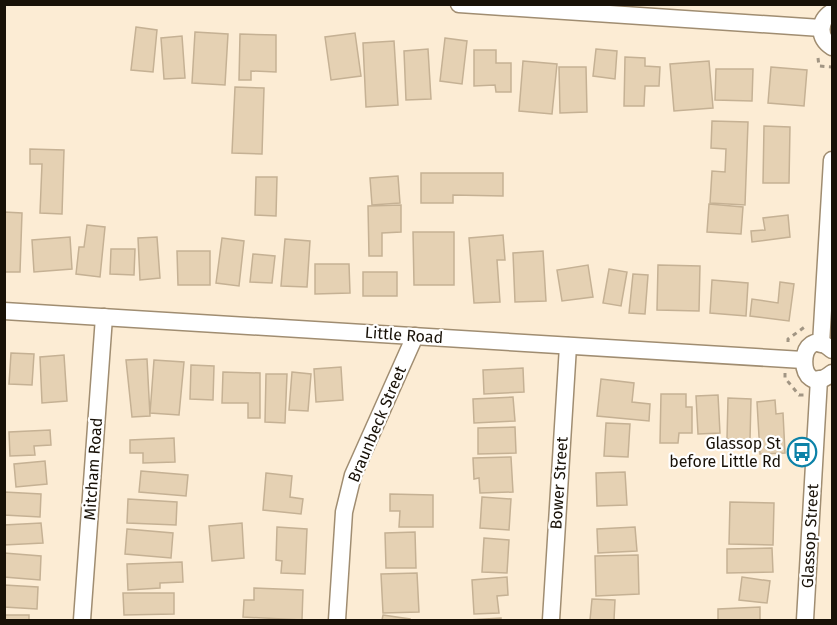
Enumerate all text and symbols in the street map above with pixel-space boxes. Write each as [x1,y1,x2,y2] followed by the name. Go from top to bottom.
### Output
[364,323,444,347] street label: Little Road
[344,363,410,485] street label: Braunbeck Street
[80,417,106,521] street label: Mitcham Road
[669,434,781,471] place label: Glassop St before Little Rd
[546,436,572,530] street label: Bower Street
[786,436,818,468] bus stop icon: Glassop St before Little Rd
[798,483,822,589] street label: Glassop Street

